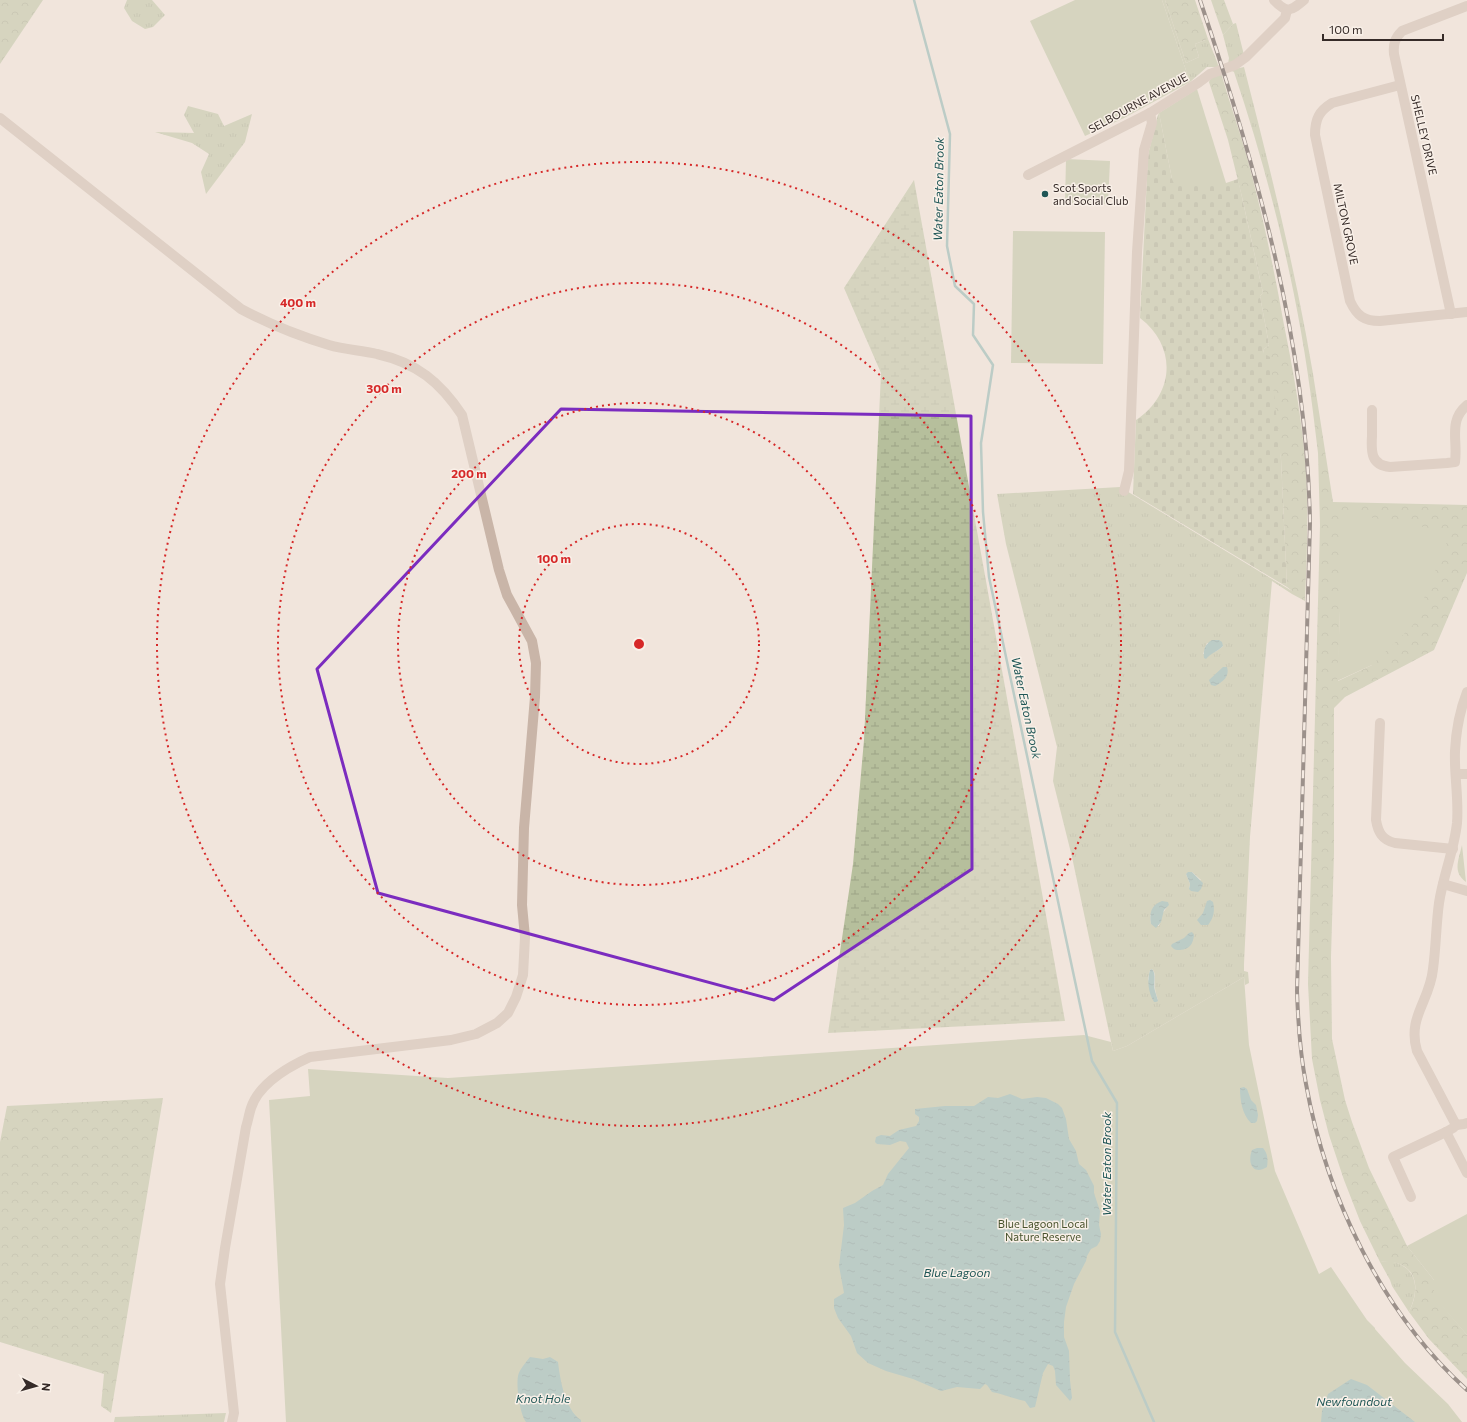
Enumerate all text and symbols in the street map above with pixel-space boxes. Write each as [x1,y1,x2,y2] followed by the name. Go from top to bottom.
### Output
[1323,16,1443,42] scale bar
[1329,22,1363,36] text: 100 m
[1086,70,1190,135] street label: SELBOURNE AVENUE
[1409,93,1440,176] street label: SHELLEY DRIVE
[930,136,946,241] water label: Water Eaton Brook
[1053,181,1128,207] place label: Scot Sports and Social Club
[1331,182,1361,266] street label: MILTON GROVE
[1040,189,1050,199] marker: Scot Sports and Social Club
[280,295,316,309] text: 400 m
[366,381,402,395] text: 300 m
[451,466,487,480] text: 200 m
[537,551,571,565] text: 100 m
[632,637,646,651] centre of rings
[1009,656,1045,761] water label: Water Eaton Brook
[1099,1112,1113,1216] water label: Water Eaton Brook
[998,1217,1088,1243] park label: Blue Lagoon Local Nature Reserve
[924,1265,991,1279] water label: Blue Lagoon
[16,1366,56,1406] north arrow
[40,1382,53,1392] text: N
[516,1391,571,1405] water label: Knot Hole
[1316,1394,1393,1408] water label: Newfoundout

